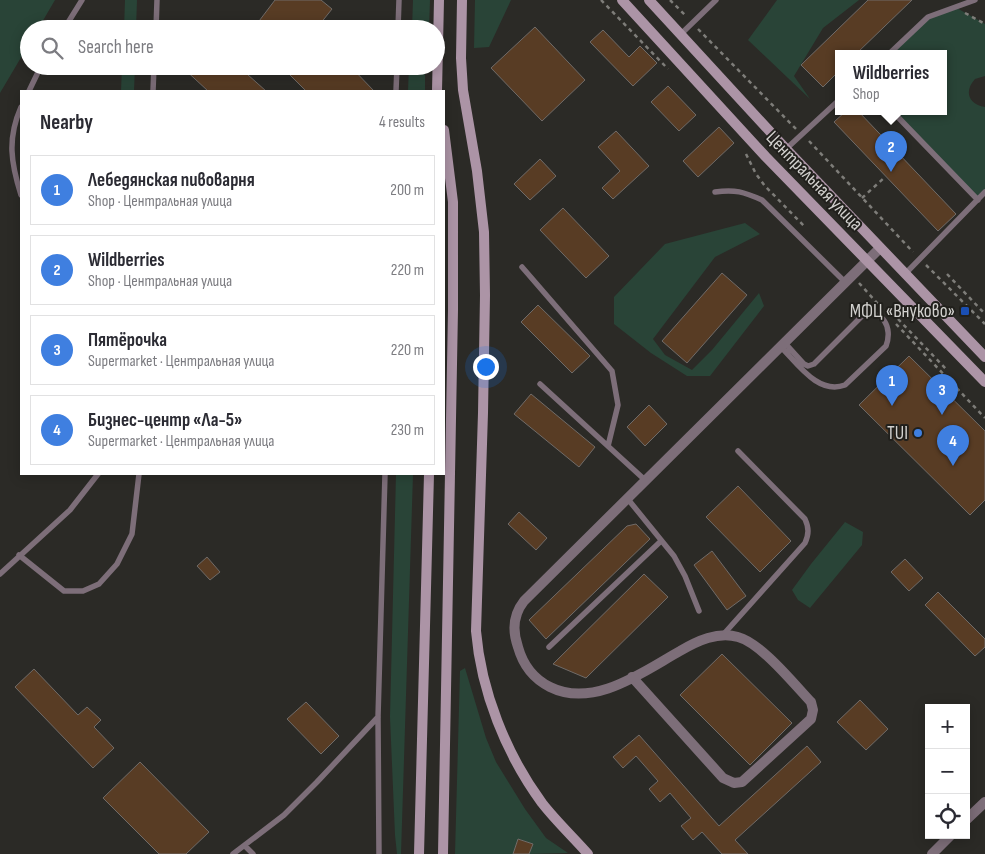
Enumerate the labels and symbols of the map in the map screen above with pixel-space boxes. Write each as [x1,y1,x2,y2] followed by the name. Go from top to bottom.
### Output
[761,126,867,236] street label: Центральная улица
[875,131,907,172] pin: 2
[850,300,955,323] place label: МФЦ «Внуково»
[959,305,971,317] marker: МФЦ «Внуково»
[473,354,499,380] your location
[876,365,908,406] pin: 1
[926,374,958,415] pin: 3
[887,422,908,445] place label: TUI
[937,425,969,466] pin: 4
[912,427,924,439] marker: TUI

